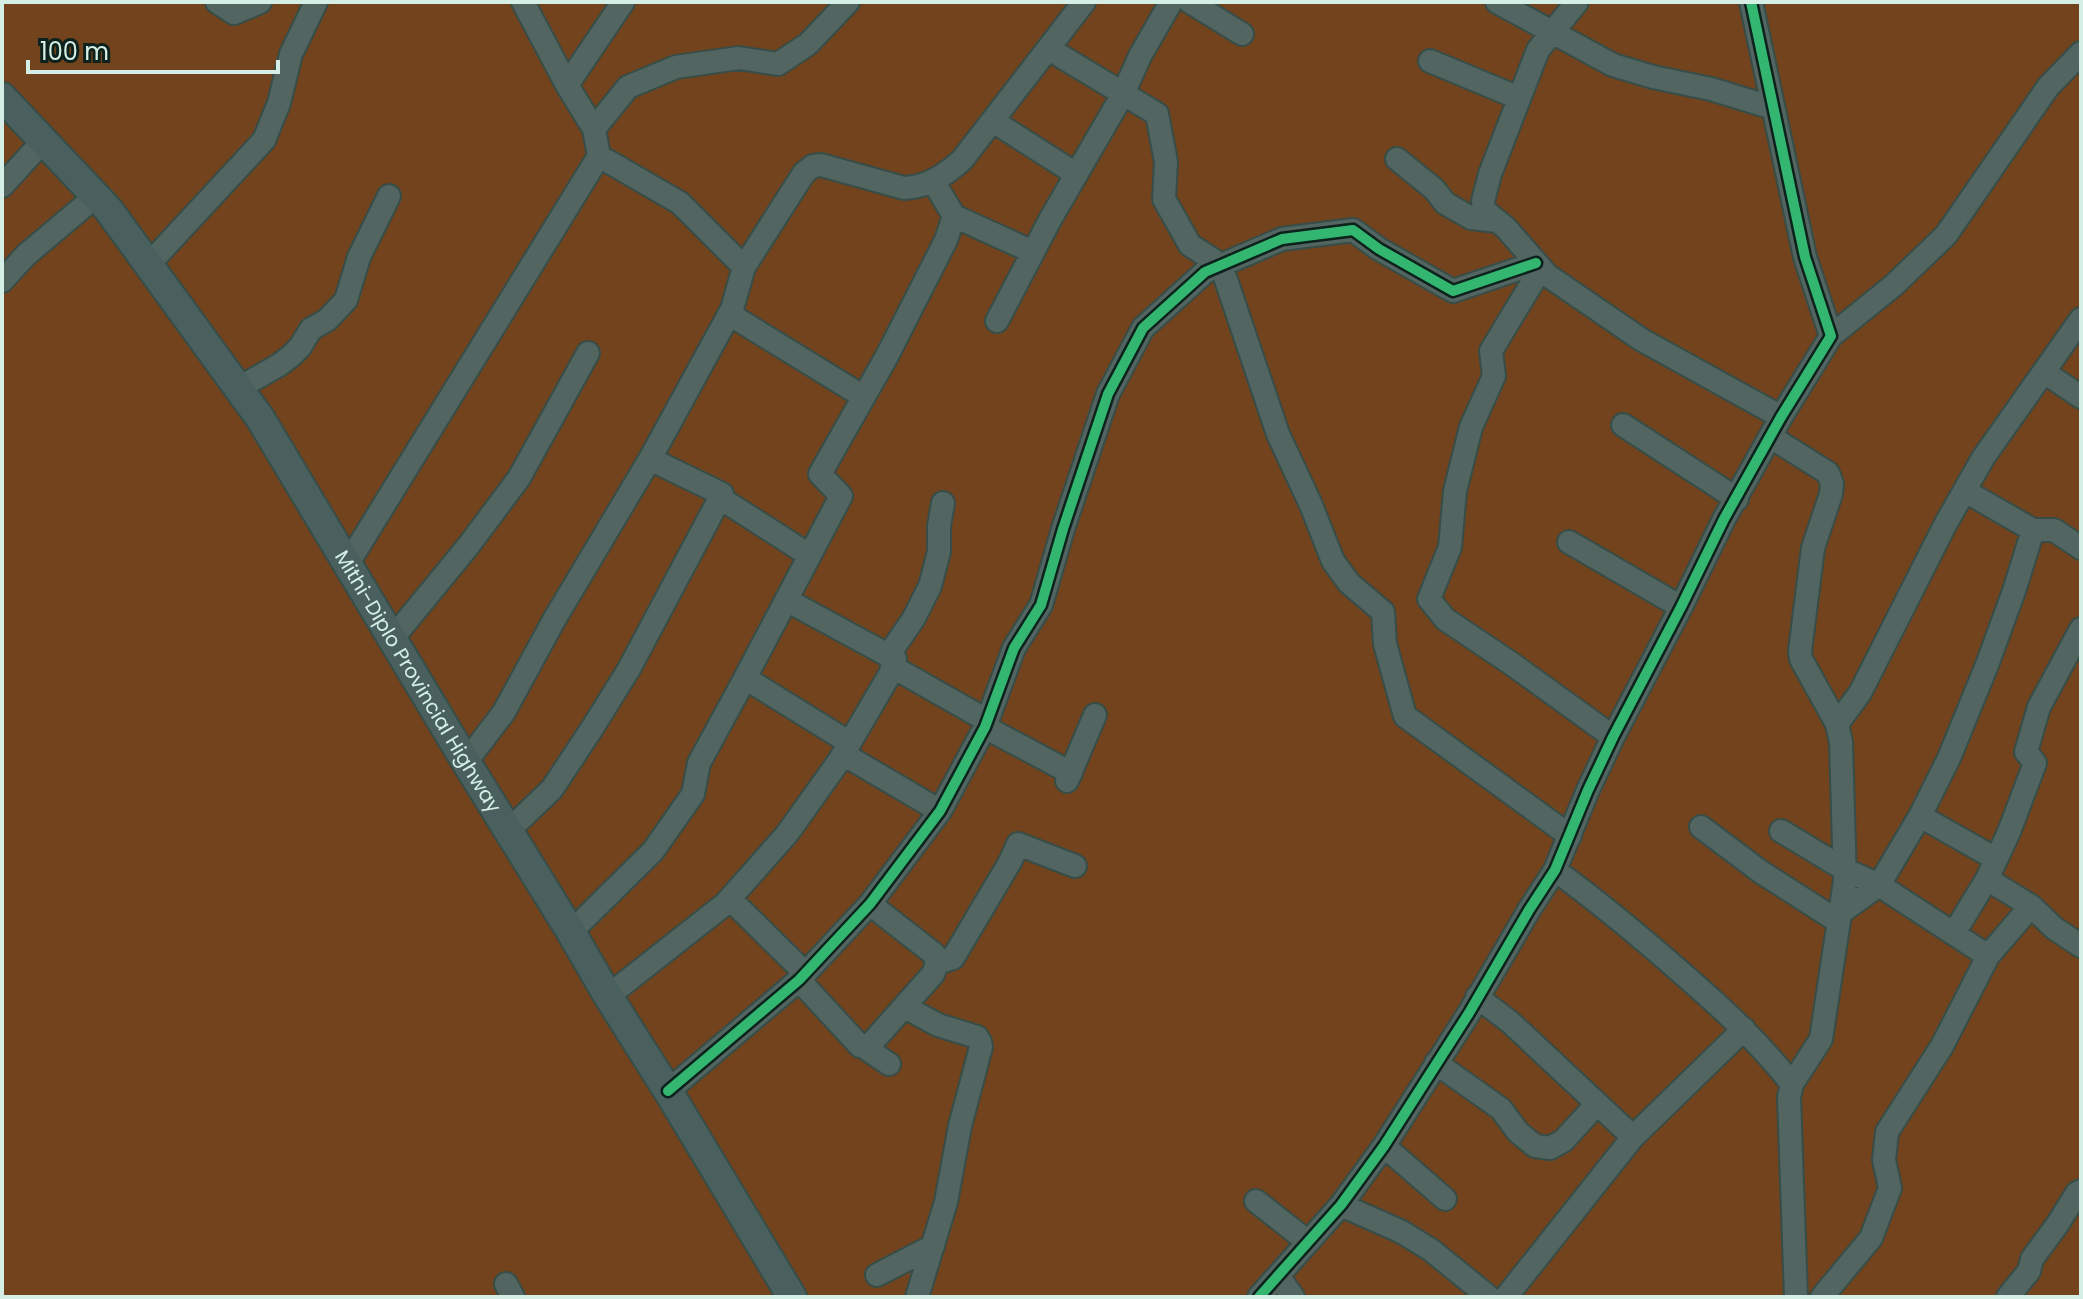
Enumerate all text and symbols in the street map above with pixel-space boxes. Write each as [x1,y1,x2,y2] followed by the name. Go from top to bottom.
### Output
[28,24,278,74] scale bar
[40,35,109,68] text: 100 m
[328,545,508,818] street label: Mithi-Diplo Provincial Highway

